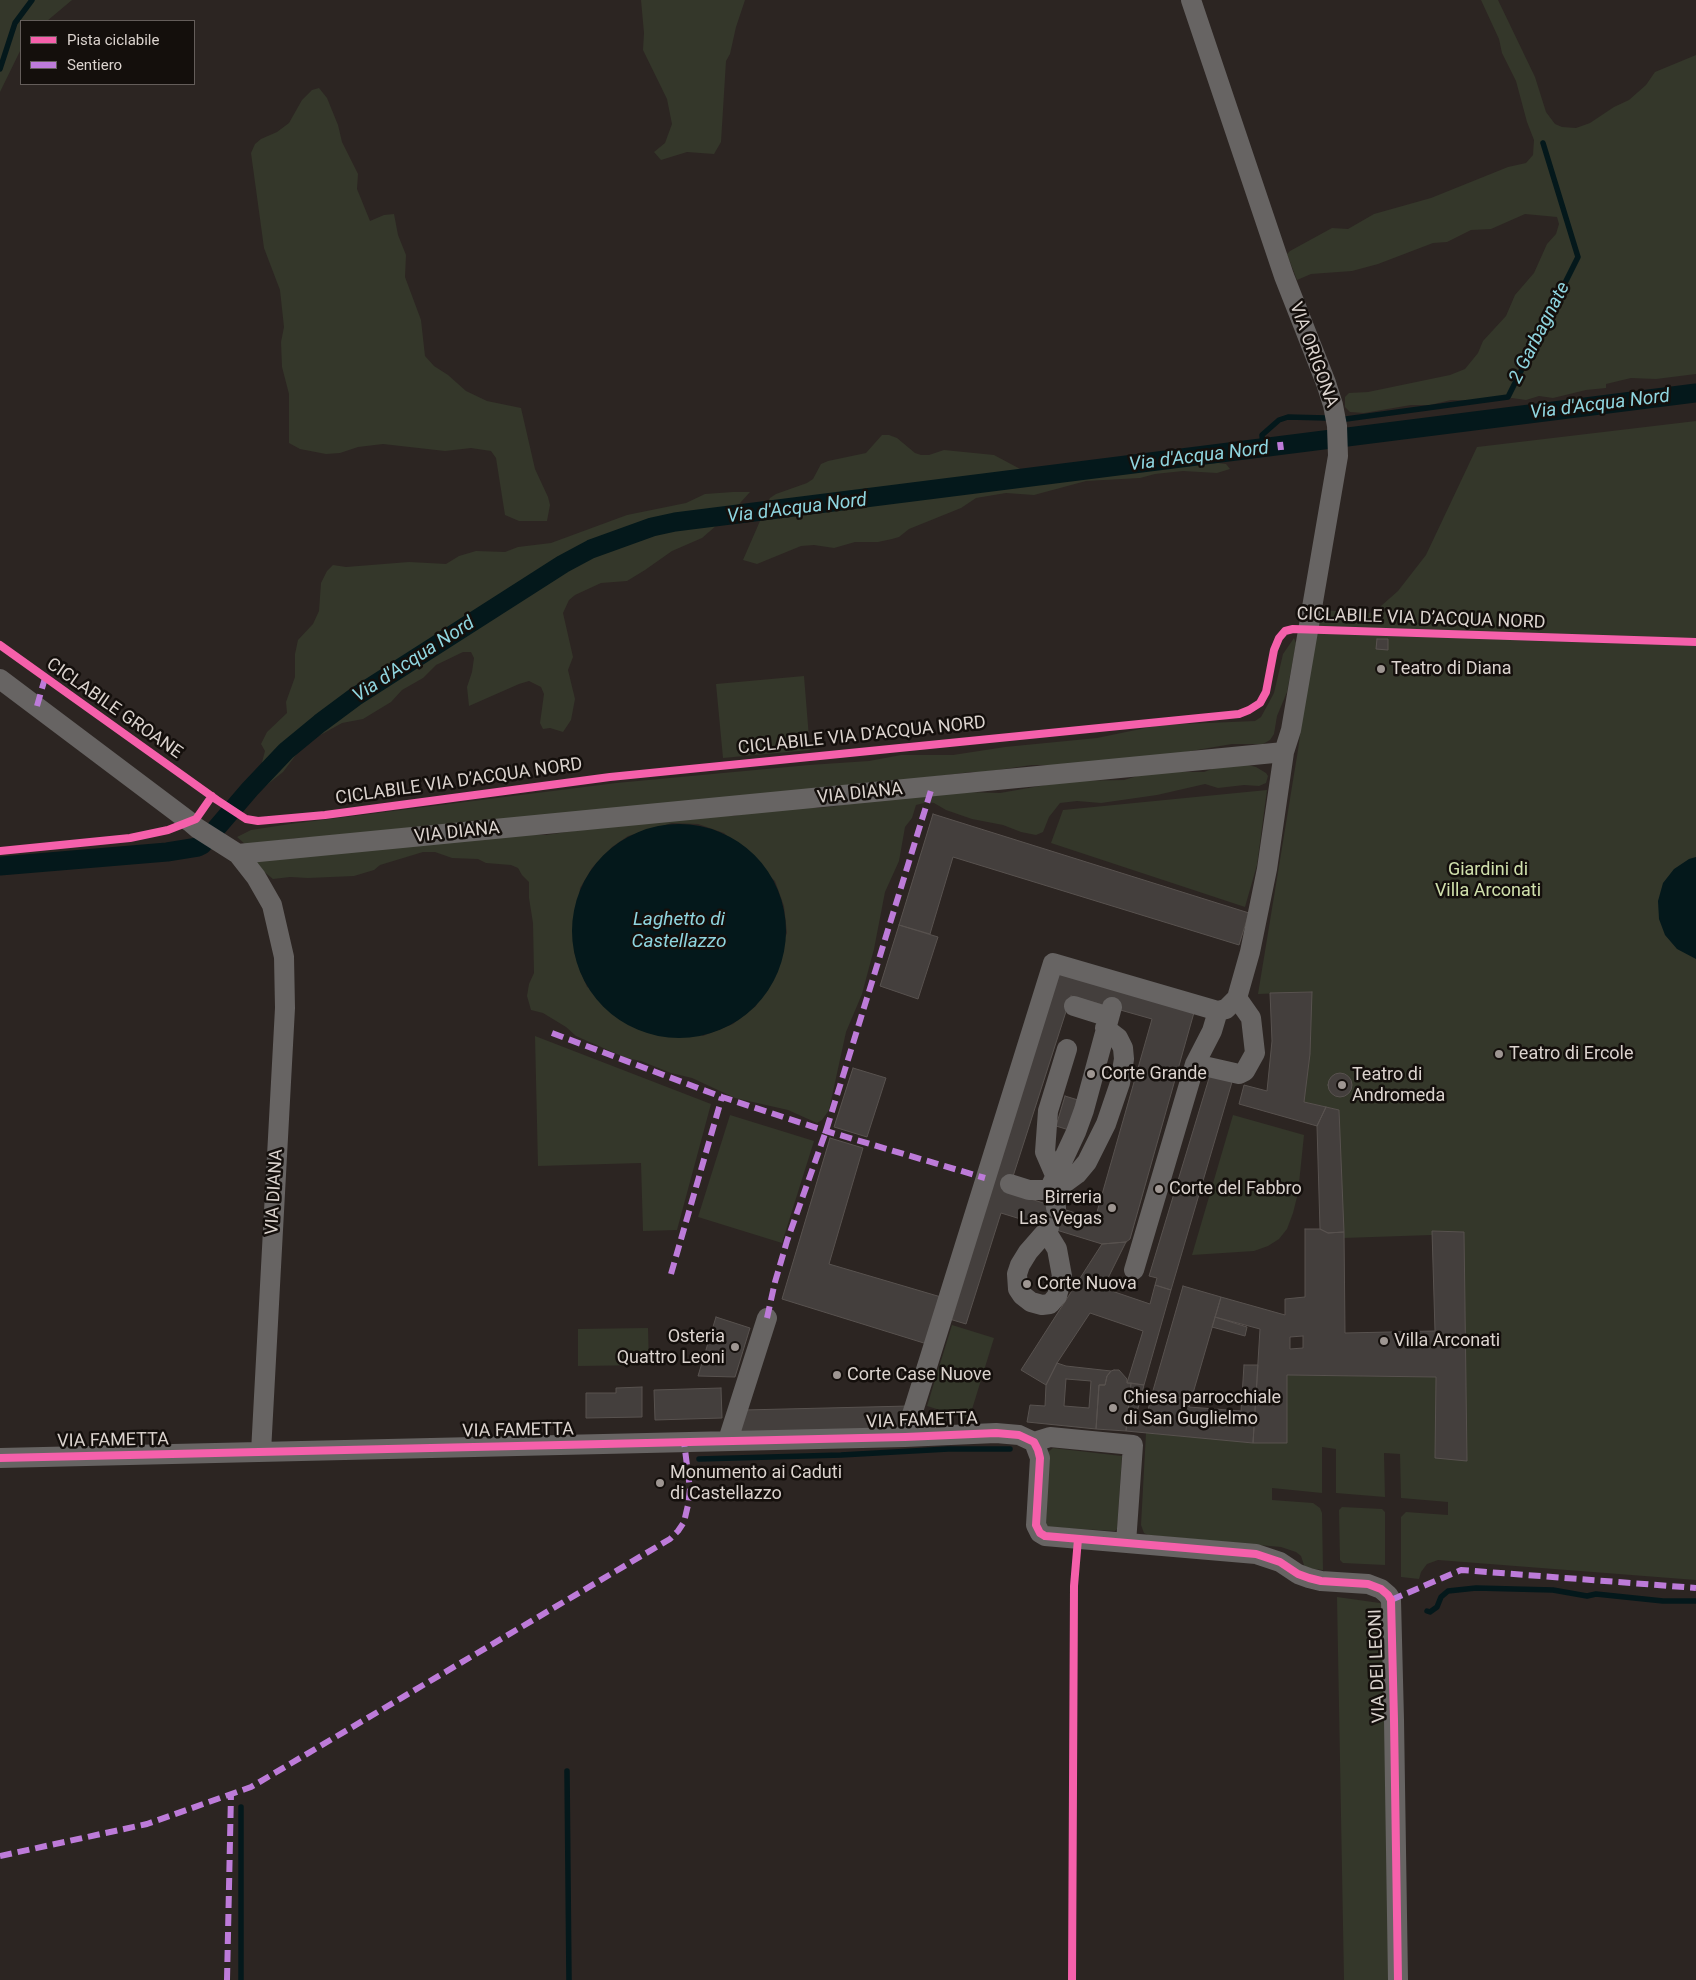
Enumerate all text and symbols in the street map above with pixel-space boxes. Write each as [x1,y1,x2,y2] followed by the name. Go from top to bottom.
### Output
[20,20,195,85] legend
[67,31,159,49] text: Pista ciclabile
[67,56,122,74] text: Sentiero
[1505,279,1575,387] water label: 2 Garbagnate
[1284,299,1342,411] street label: VIA ORIGONA
[1529,385,1671,425] water label: Via d'Acqua Nord
[1128,437,1270,477] water label: Via d'Acqua Nord
[726,489,868,529] water label: Via d'Acqua Nord
[1296,604,1546,634] street label: CICLABILE VIA D’ACQUA NORD
[349,612,479,708] water label: Via d'Acqua Nord
[42,654,186,764] street label: CICLABILE GROANE
[1391,658,1511,680] place label: Teatro di Diana
[1375,663,1387,675] marker: Teatro di Diana
[737,712,987,760] street label: CICLABILE VIA D’ACQUA NORD
[334,754,584,810] street label: CICLABILE VIA D’ACQUA NORD
[816,779,904,809] street label: VIA DIANA
[413,818,501,848] street label: VIA DIANA
[1435,859,1541,902] park label: Giardini di Villa Arconati
[632,909,726,953] water label: Laghetto di Castellazzo
[1509,1043,1634,1065] place label: Teatro di Ercole
[1493,1048,1505,1060] marker: Teatro di Ercole
[1101,1063,1207,1085] place label: Corte Grande
[1352,1064,1445,1106] place label: Teatro di Andromeda
[1085,1068,1097,1080] marker: Corte Grande
[1336,1079,1348,1091] marker: Teatro di Andromeda
[262,1148,288,1236] street label: VIA DIANA
[1169,1178,1302,1200] place label: Corte del Fabbro
[1153,1183,1165,1195] marker: Corte del Fabbro
[1019,1187,1102,1230] place label: Birreria Las Vegas
[1106,1202,1118,1214] marker: Birreria Las Vegas
[1037,1273,1137,1295] place label: Corte Nuova
[1021,1278,1033,1290] marker: Corte Nuova
[617,1326,725,1368] place label: Osteria Quattro Leoni
[1394,1330,1500,1352] place label: Villa Arconati
[1378,1335,1390,1347] marker: Villa Arconati
[729,1341,741,1353] marker: Osteria Quattro Leoni
[847,1364,991,1386] place label: Corte Case Nuove
[831,1369,843,1381] marker: Corte Case Nuove
[1123,1387,1281,1430] place label: Chiesa parrocchiale di San Guglielmo
[1107,1402,1119,1414] marker: Chiesa parrocchiale di San Guglielmo
[866,1408,978,1434] street label: VIA FAMETTA
[462,1419,574,1443] street label: VIA FAMETTA
[57,1429,169,1453] street label: VIA FAMETTA
[670,1462,842,1505] place label: Monumento ai Caduti di Castellazzo
[654,1477,666,1489] marker: Monumento ai Caduti di Castellazzo
[1365,1609,1391,1723] street label: VIA DEI LEONI

